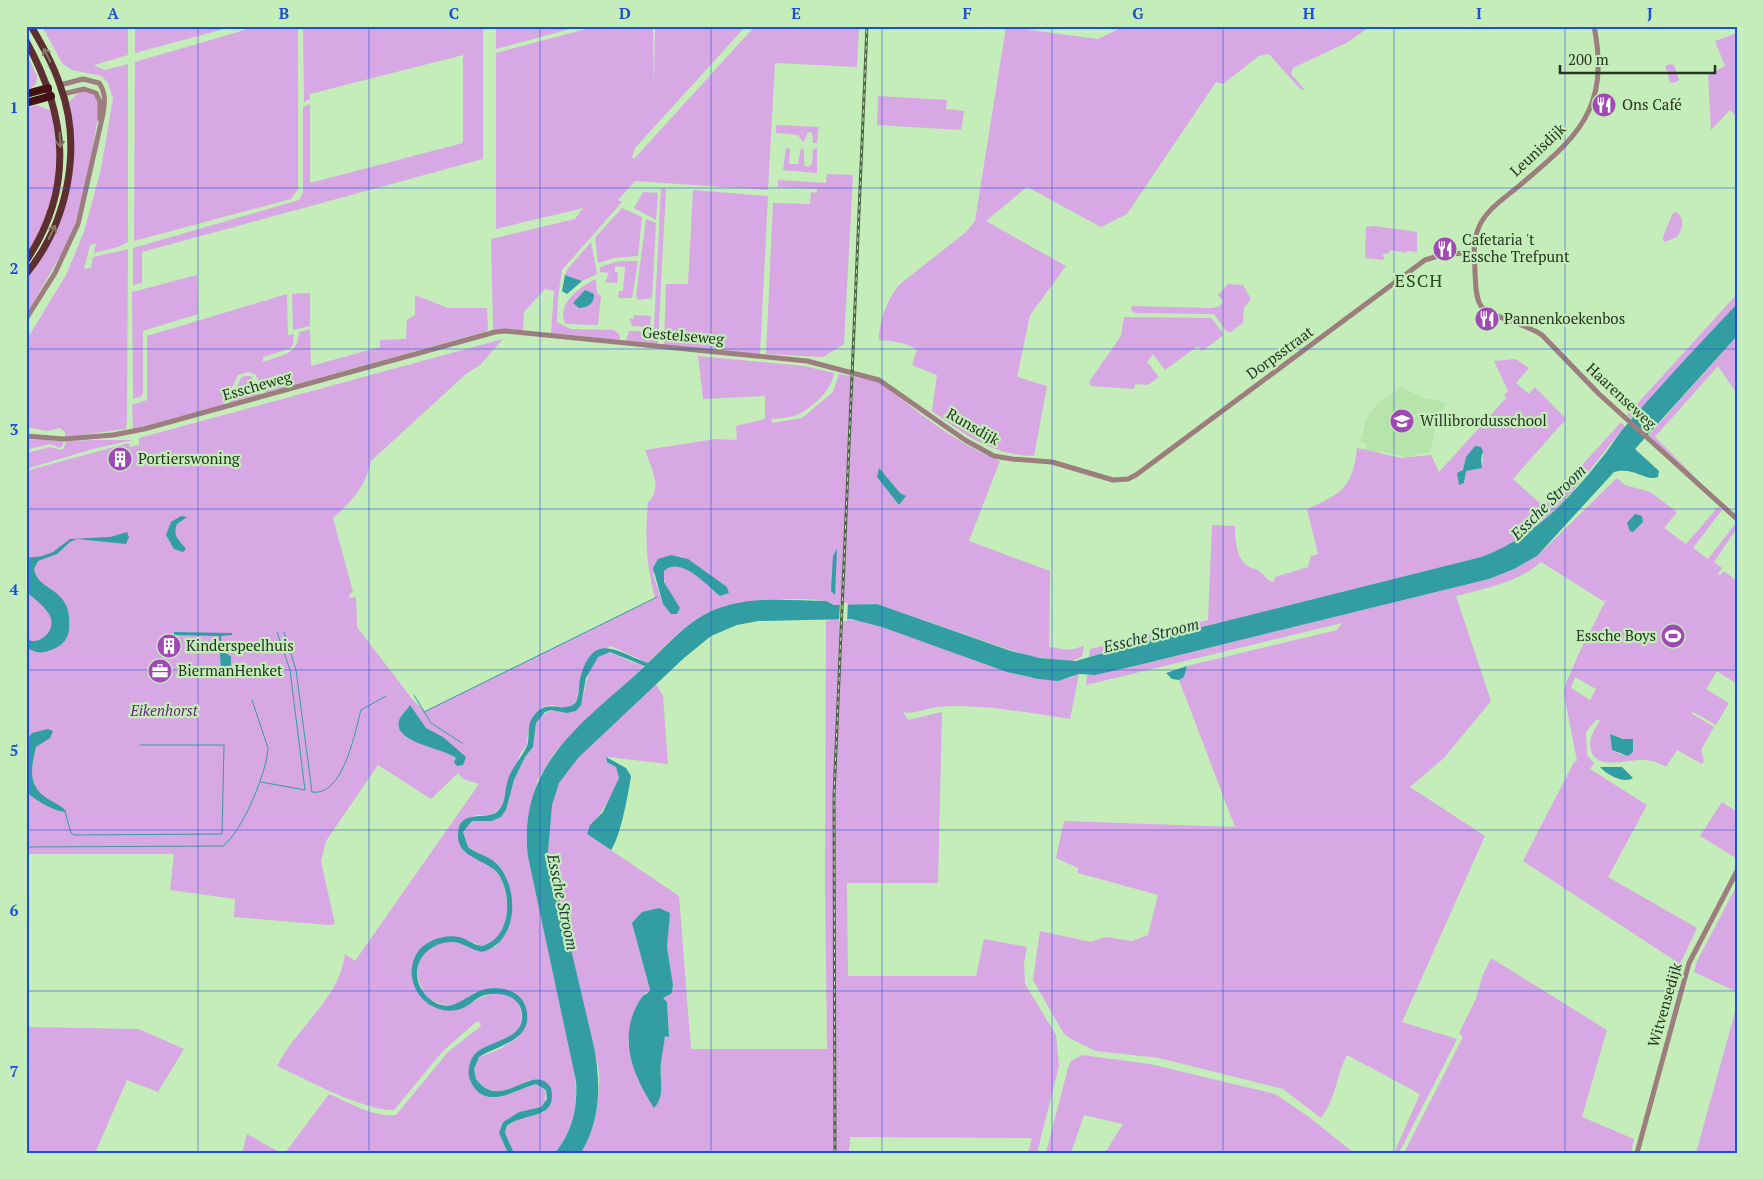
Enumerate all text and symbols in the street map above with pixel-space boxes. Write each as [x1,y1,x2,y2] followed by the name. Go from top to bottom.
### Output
[107,2,119,24] text: A
[279,2,289,24] text: B
[449,2,459,24] text: C
[619,2,631,24] text: D
[791,2,801,24] text: E
[962,2,972,24] text: F
[1132,2,1144,24] text: G
[1303,2,1315,24] text: H
[1476,2,1482,24] text: I
[1647,2,1653,24] text: J
[1560,42,1716,74] scale bar
[42,48,51,63] one-way arrow
[1568,49,1609,69] text: 200 m
[1591,92,1617,118] restaurant icon: Ons Café
[1622,94,1682,114] place label: Ons Café
[9,96,19,118] text: 1
[1505,118,1570,180] street label: Leunisdijk
[55,132,64,148] one-way arrow
[47,225,57,240] one-way arrow
[1462,229,1570,266] place label: Cafetaria 't Essche Trefpunt
[1432,236,1458,262] restaurant icon: Cafetaria 't Essche Trefpunt
[9,257,19,279] text: 2
[1395,268,1443,292] district label: ESCH
[1474,306,1500,332] restaurant icon: Pannenkoekenbos
[1504,308,1625,328] place label: Pannenkoekenbos
[641,321,726,349] street label: Gestelseweg
[1242,321,1317,383] street label: Dorpsstraat
[1582,358,1662,434] street label: Haarenseweg
[220,365,295,404] street label: Esscheweg
[943,403,1004,450] street label: Runsdijk
[1389,408,1415,434] school or university icon: Willibrordusschool
[1420,410,1547,430] place label: Willibrordusschool
[9,418,19,440] text: 3
[107,446,133,472] building icon: Portierswoning
[138,448,241,468] place label: Portierswoning
[1505,459,1591,545] water label: Essche Stroom
[9,578,19,600] text: 4
[1100,612,1201,658] water label: Essche Stroom
[1660,623,1686,649] sports icon: Essche Boys
[1576,625,1656,645] place label: Essche Boys
[156,633,182,659] building icon: Kinderspeelhuis
[186,635,294,655] place label: Kinderspeelhuis
[147,658,173,684] office icon: BiermanHenket
[178,660,283,680] place label: BiermanHenket
[129,700,199,720] park label: Eikenhorst
[9,739,19,761] text: 5
[542,851,584,952] water label: Essche Stroom
[9,899,19,921] text: 6
[1642,960,1686,1049] street label: Witvensedijk
[9,1060,19,1082] text: 7

